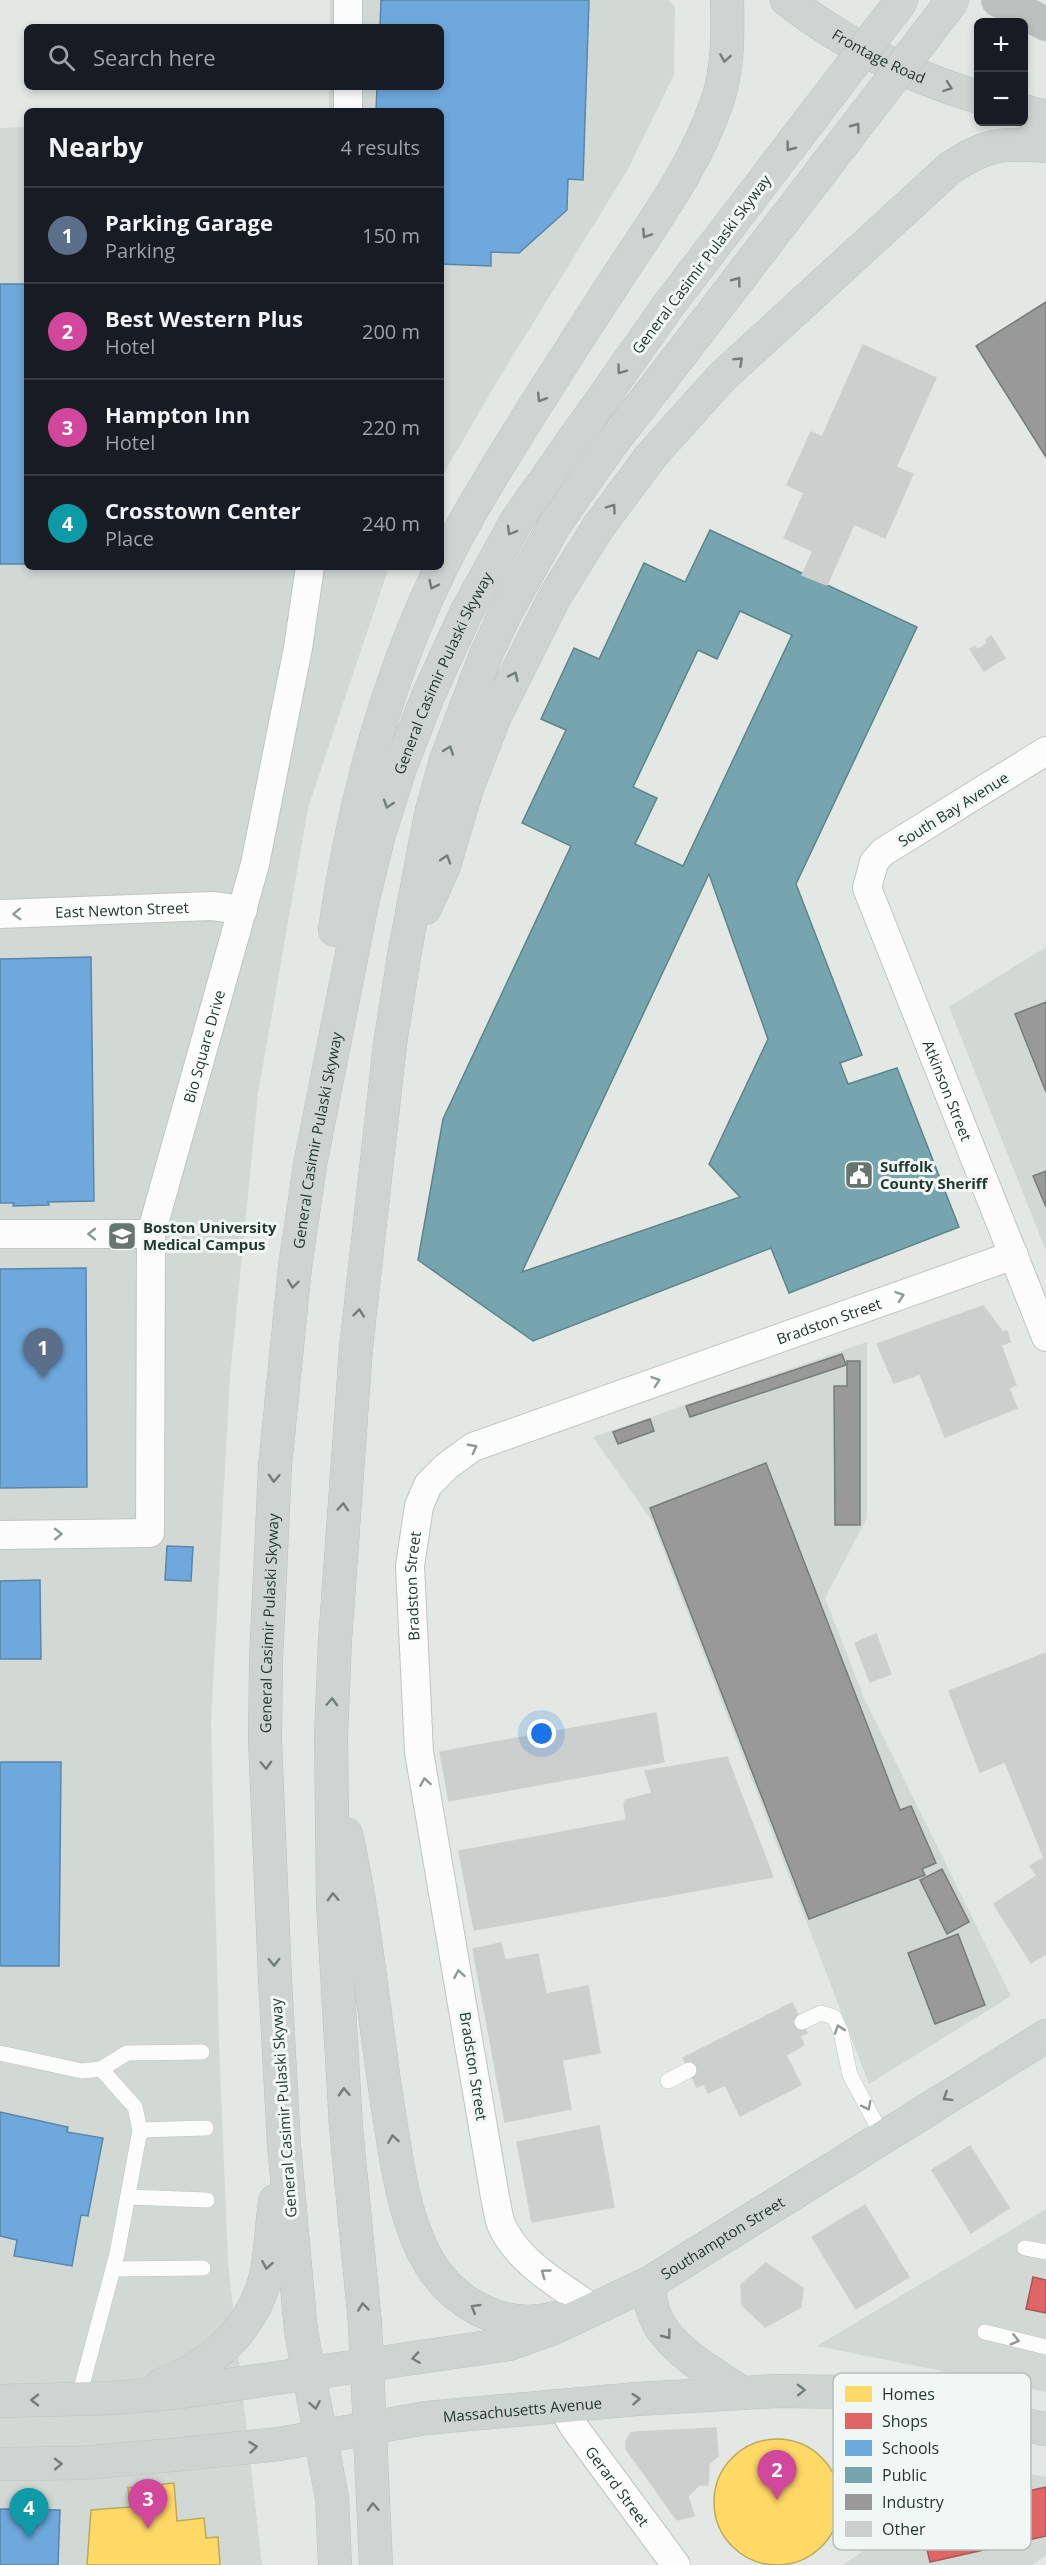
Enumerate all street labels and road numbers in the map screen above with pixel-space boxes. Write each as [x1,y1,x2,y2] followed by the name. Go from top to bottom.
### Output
[829,24,929,88] street label: Frontage Road
[627,170,775,358] street label: General Casimir Pulaski Skyway
[389,568,497,777] street label: General Casimir Pulaski Skyway
[894,767,1012,851] street label: South Bay Avenue
[55,897,189,922] street label: East Newton Street
[178,987,229,1105] street label: Bio Square Drive
[288,1030,346,1250] street label: General Casimir Pulaski Skyway
[919,1037,977,1144] street label: Atkinson Street
[774,1293,884,1349] street label: Bradston Street
[255,1512,283,1733] street label: General Casimir Pulaski Skyway
[400,1530,425,1641] street label: Bradston Street
[265,1997,301,2218] street label: General Casimir Pulaski Skyway
[456,2010,492,2122] street label: Bradston Street
[657,2192,788,2284] street label: Southampton Street
[442,2392,603,2426] street label: Massachusetts Avenue
[581,2442,654,2530] street label: Gerard Street

